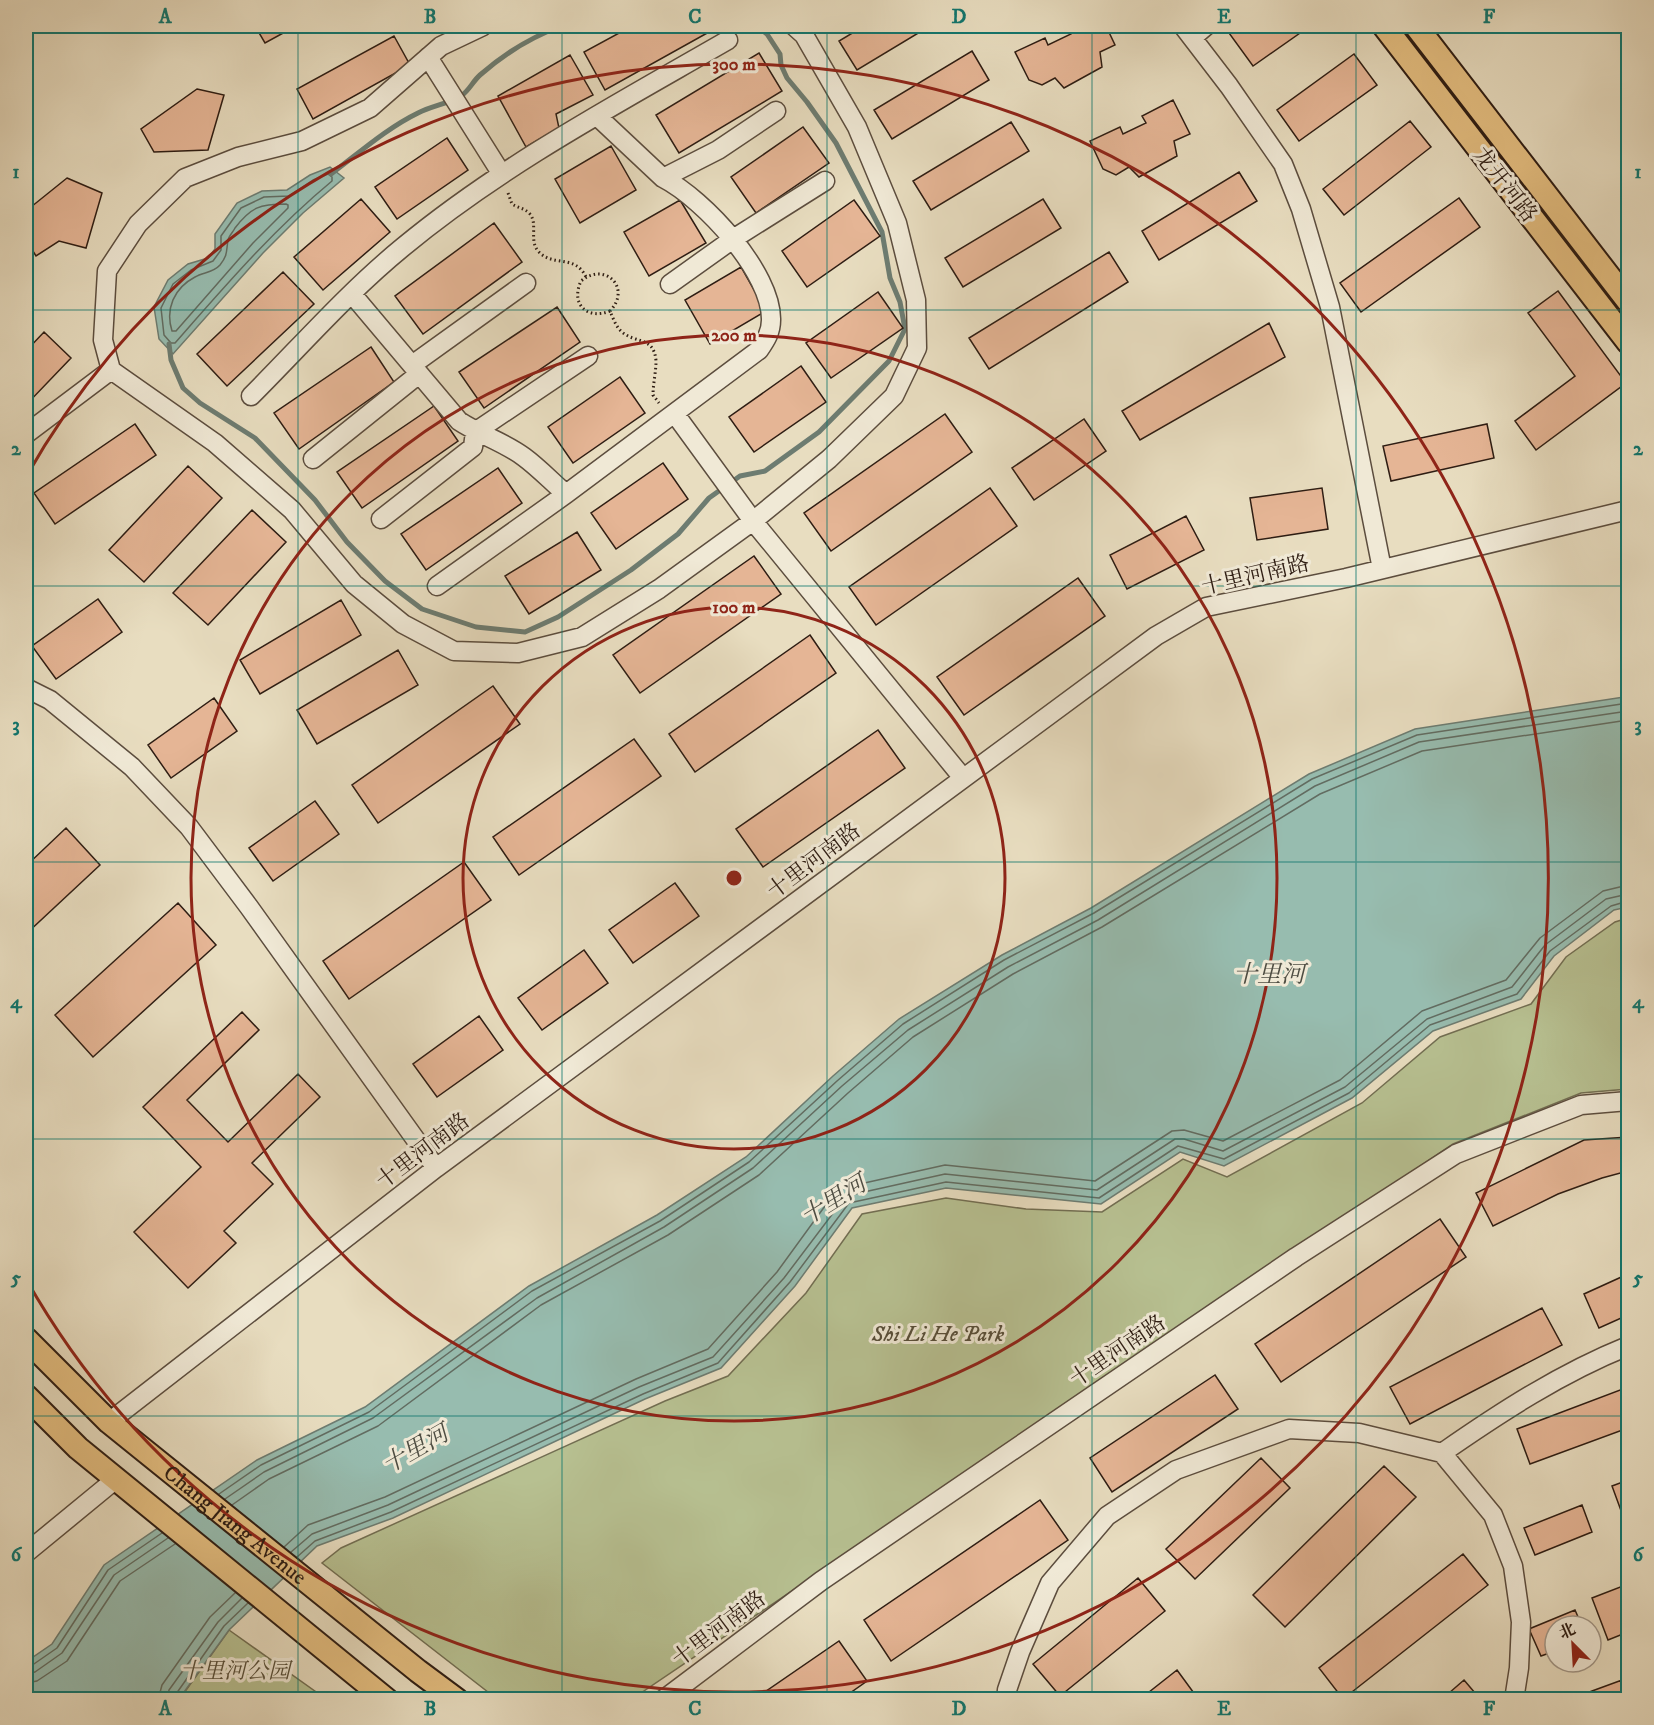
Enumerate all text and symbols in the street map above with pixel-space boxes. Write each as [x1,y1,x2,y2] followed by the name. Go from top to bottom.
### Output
[158,5,173,30] text: A
[424,5,436,30] text: B
[688,5,702,30] text: C
[952,5,967,30] text: D
[1217,5,1231,30] text: E
[1483,5,1496,30] text: F
[712,54,756,76] text: 300 m
[1467,142,1543,228] street label: 龙开河路
[12,160,20,185] text: 1
[1634,160,1642,185] text: 1
[711,325,757,347] text: 200 m
[11,437,22,462] text: 2
[1633,437,1644,462] text: 2
[1199,550,1312,601] street label: 十里河南路
[712,597,756,619] text: 100 m
[12,713,20,738] text: 3
[1634,713,1642,738] text: 3
[762,817,866,905] street label: 十里河南路
[724,868,744,888] centre of rings
[1233,960,1309,990] water label: 十里河
[10,990,23,1015] text: 4
[1632,990,1645,1015] text: 4
[371,1107,475,1195] street label: 十里河南路
[795,1167,875,1233] water label: 十里河
[10,1266,21,1291] text: 5
[1632,1266,1643,1291] text: 5
[1065,1309,1171,1393] street label: 十里河南路
[871,1321,1005,1348] park label: Shi Li He Park
[377,1417,458,1481] water label: 十里河
[158,1459,312,1591] street label: Chang Jiang Avenue
[11,1543,23,1568] text: 6
[1633,1543,1645,1568] text: 6
[667,1585,771,1673] street label: 十里河南路
[1543,1614,1603,1674] north arrow
[1556,1619,1579,1644] text: 北
[180,1658,293,1685] park label: 十里河公园
[158,1697,173,1722] text: A
[424,1697,436,1722] text: B
[688,1697,702,1722] text: C
[952,1697,967,1722] text: D
[1217,1697,1231,1722] text: E
[1483,1697,1496,1722] text: F

